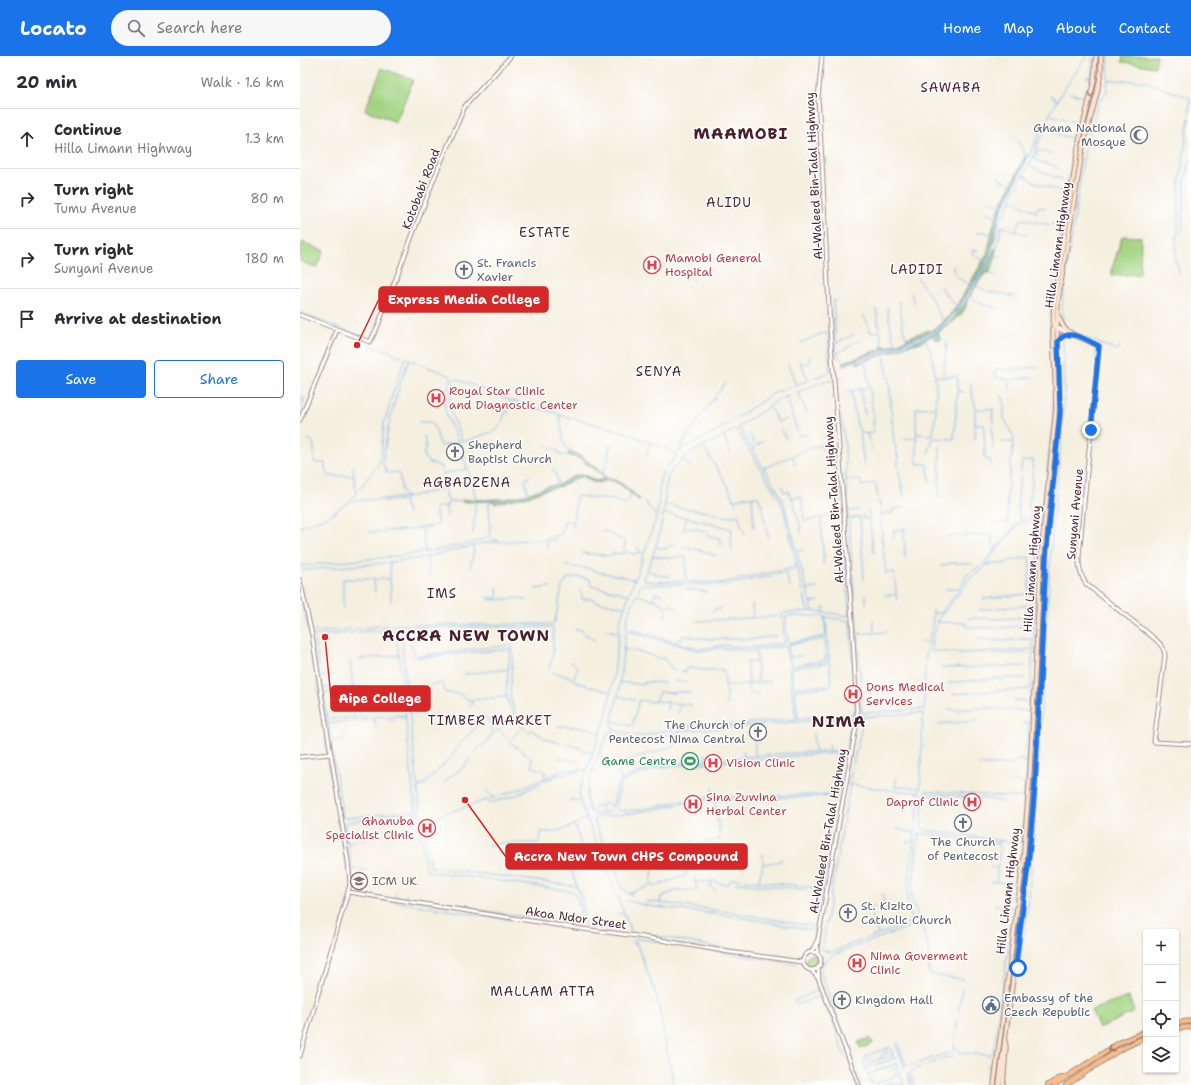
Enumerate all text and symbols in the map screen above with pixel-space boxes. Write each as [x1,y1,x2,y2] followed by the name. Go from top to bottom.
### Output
[111,10,391,46] search box
[20,16,87,41] text: Locato
[125,17,147,39] icon: search
[157,18,242,38] text: Search here
[943,19,982,37] text: Home
[1004,19,1034,37] text: Map
[1056,19,1097,37] text: About
[1119,19,1171,37] text: Contact
[16,71,77,93] text: 20 min
[201,74,284,91] text: Walk · 1.6 km
[921,79,981,96] district label: SAWABA
[1087,91,1095,98] one-way arrow
[802,92,826,260] street label: Al-Waleed Bin-Talal Highway
[54,120,122,140] text: Continue
[1033,120,1126,150] place label: Ghana National Mosque
[693,123,789,144] district label: MAAMOBI
[1129,125,1149,145] mosque icon: Ghana National Mosque
[16,128,38,150] icon: ahead
[245,130,284,147] text: 1.3 km
[54,140,192,157] text: Hilla Limann Highway
[398,146,444,232] street label: Kotobabi Road
[54,180,134,200] text: Turn right
[1041,181,1075,309] street label: Hilla Limann Highway
[16,188,38,210] icon: right
[250,190,284,207] text: 80 m
[706,194,752,211] district label: ALIDU
[54,200,137,217] text: Tumu Avenue
[519,224,571,241] district label: ESTATE
[54,240,134,260] text: Turn right
[16,248,38,270] icon: right
[245,250,284,267] text: 180 m
[665,250,762,280] place label: Mamobi General Hospital
[477,255,536,285] place label: St. Francis Xavier
[642,255,662,275] hospital icon: Mamobi General Hospital
[54,260,153,277] text: Sunyani Avenue
[454,260,474,280] church icon: St. Francis Xavier
[890,261,944,278] district label: LADIDI
[379,287,548,312] callout: Express Media College
[388,291,540,308] text: Express Media College
[16,308,38,330] icon: arrive
[54,309,222,329] text: Arrive at destination
[16,360,146,398] button: Save
[154,360,284,398] button: Share
[636,363,682,380] district label: SENYA
[449,383,578,413] place label: Royal Star Clinic and Diagnostic Center
[426,388,446,408] hospital icon: Royal Star Clinic and Diagnostic Center
[820,416,848,584] street label: Al-Waleed Bin-Talal Highway
[1082,421,1100,439] route end
[468,437,552,467] place label: Shepherd Baptist Church
[445,442,465,462] church icon: Shepherd Baptist Church
[1063,467,1087,560] street label: Sunyani Avenue
[423,474,511,491] district label: AGBADZENA
[1020,505,1044,633] street label: Hilla Limann Highway
[427,585,457,602] district label: IMS
[382,625,550,646] district label: ACCRA NEW TOWN
[866,679,945,709] place label: Dons Medical Services
[843,684,863,704] hospital icon: Dons Medical Services
[331,686,430,711] callout: Aipe College
[338,690,422,707] text: Aipe College
[812,711,866,732] district label: NIMA
[428,712,552,729] district label: TIMBER MARKET
[609,717,746,747] place label: The Church of Pentecost Nima Central
[748,722,768,742] church icon: The Church of Pentecost Nima Central
[806,747,850,915] street label: Al-Waleed Bin-Talal Highway
[680,751,700,771] sports icon: Game Centre
[601,753,677,769] place label: Game Centre
[703,753,723,773] hospital icon: Vision Clinic
[726,755,795,771] place label: Vision Clinic
[706,789,787,819] place label: Sina Zuwina Herbal Center
[962,792,982,812] hospital icon: Daprof Clinic
[683,794,703,814] hospital icon: Sina Zuwina Herbal Center
[886,794,959,810] place label: Daprof Clinic
[325,813,415,843] place label: Ghanuba Specialist Clinic
[953,813,973,833] church icon: The Church of Pentecost
[417,818,437,838] hospital icon: Ghanuba Specialist Clinic
[992,827,1024,955] street label: Hilla Limann Highway
[927,834,999,864] place label: The Church of Pentecost
[506,844,747,869] callout: Accra New Town CHPS Compound
[514,848,738,865] text: Accra New Town CHPS Compound
[349,871,369,891] school or university icon: ICM UK
[372,873,417,889] place label: ICM UK
[861,898,952,928] place label: St. Kizito Catholic Church
[524,903,628,933] street label: Akoa Ndor Street
[838,903,858,923] church icon: St. Kizito Catholic Church
[1143,929,1179,1073] map controls
[1143,929,1179,965] button: +
[870,948,968,978] place label: Nima Goverment Clinic
[847,953,867,973] hospital icon: Nima Goverment Clinic
[1009,959,1027,977] route start
[1143,965,1179,1001] button: −
[490,983,596,1000] district label: MALLAM ATTA
[832,990,852,1010] church icon: Kingdom Hall
[1004,990,1093,1020] place label: Embassy of the Czech Republic
[855,992,933,1008] place label: Kingdom Hall
[981,995,1001,1015] public building icon: Embassy of the Czech Republic
[1143,1001,1179,1037] button: locate
[1143,1037,1179,1073] button: layers
[1108,1044,1115,1051] one-way arrow

